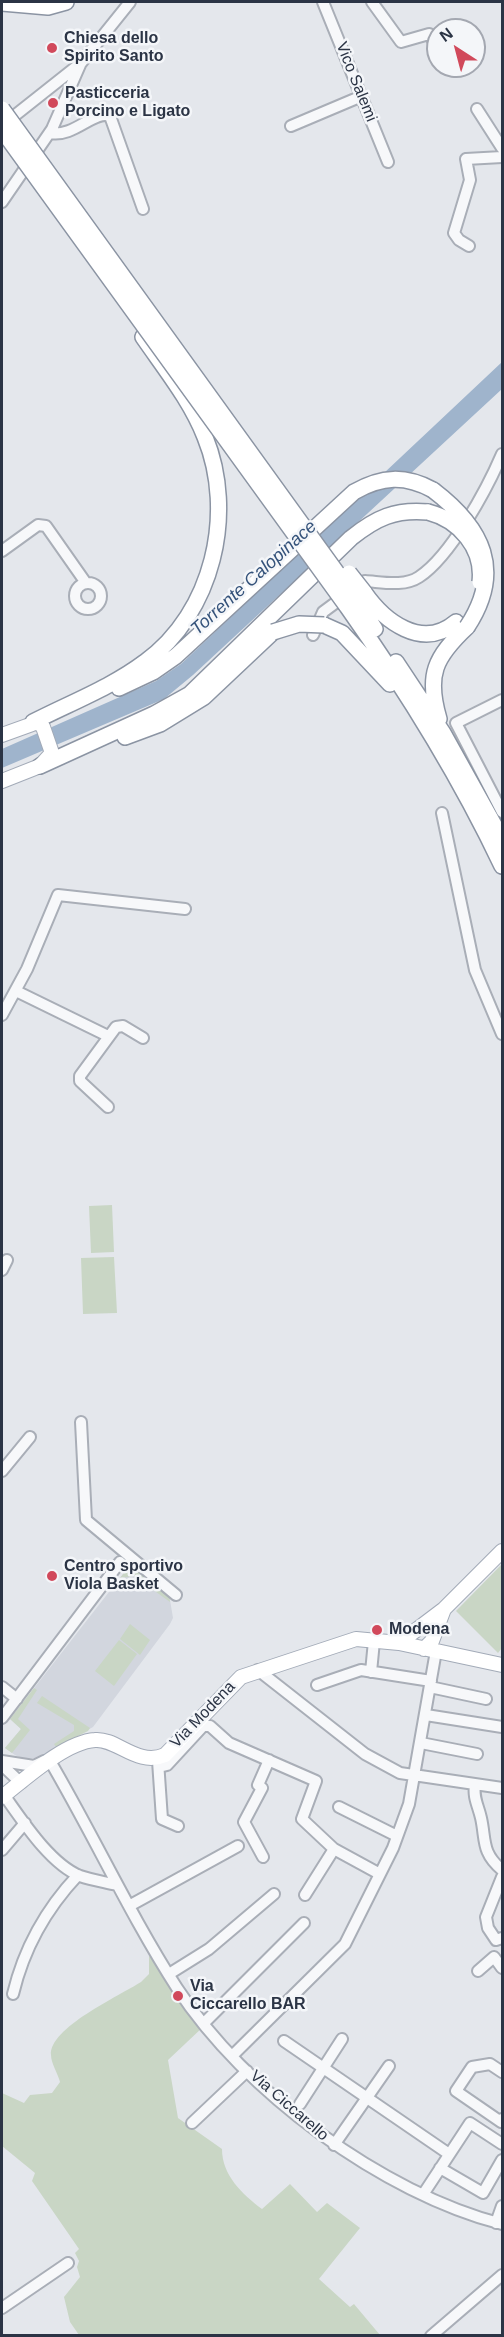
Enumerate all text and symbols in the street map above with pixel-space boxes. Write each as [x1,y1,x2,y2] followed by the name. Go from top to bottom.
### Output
[426,18,486,78] north arrow
[437,24,456,45] text: N
[64,29,164,67] place label: Chiesa dello Spirito Santo
[331,39,381,125] street label: Vico Salemi
[45,41,59,55] marker: Chiesa dello Spirito Santo
[65,84,190,122] place label: Pasticceria Porcino e Ligato
[46,96,60,110] marker: Pasticceria Porcino e Ligato
[187,516,321,640] water label: Torrente Calopinace
[64,1557,183,1595] place label: Centro sportivo Viola Basket
[45,1569,59,1583] marker: Centro sportivo Viola Basket
[389,1620,449,1640] place label: Modena
[370,1623,384,1637] marker: Modena
[167,1678,239,1752] street label: Via Modena
[190,1977,306,2015] place label: Via Ciccarello BAR
[171,1989,185,2003] marker: Via Ciccarello BAR
[246,2067,332,2145] street label: Via Ciccarello

